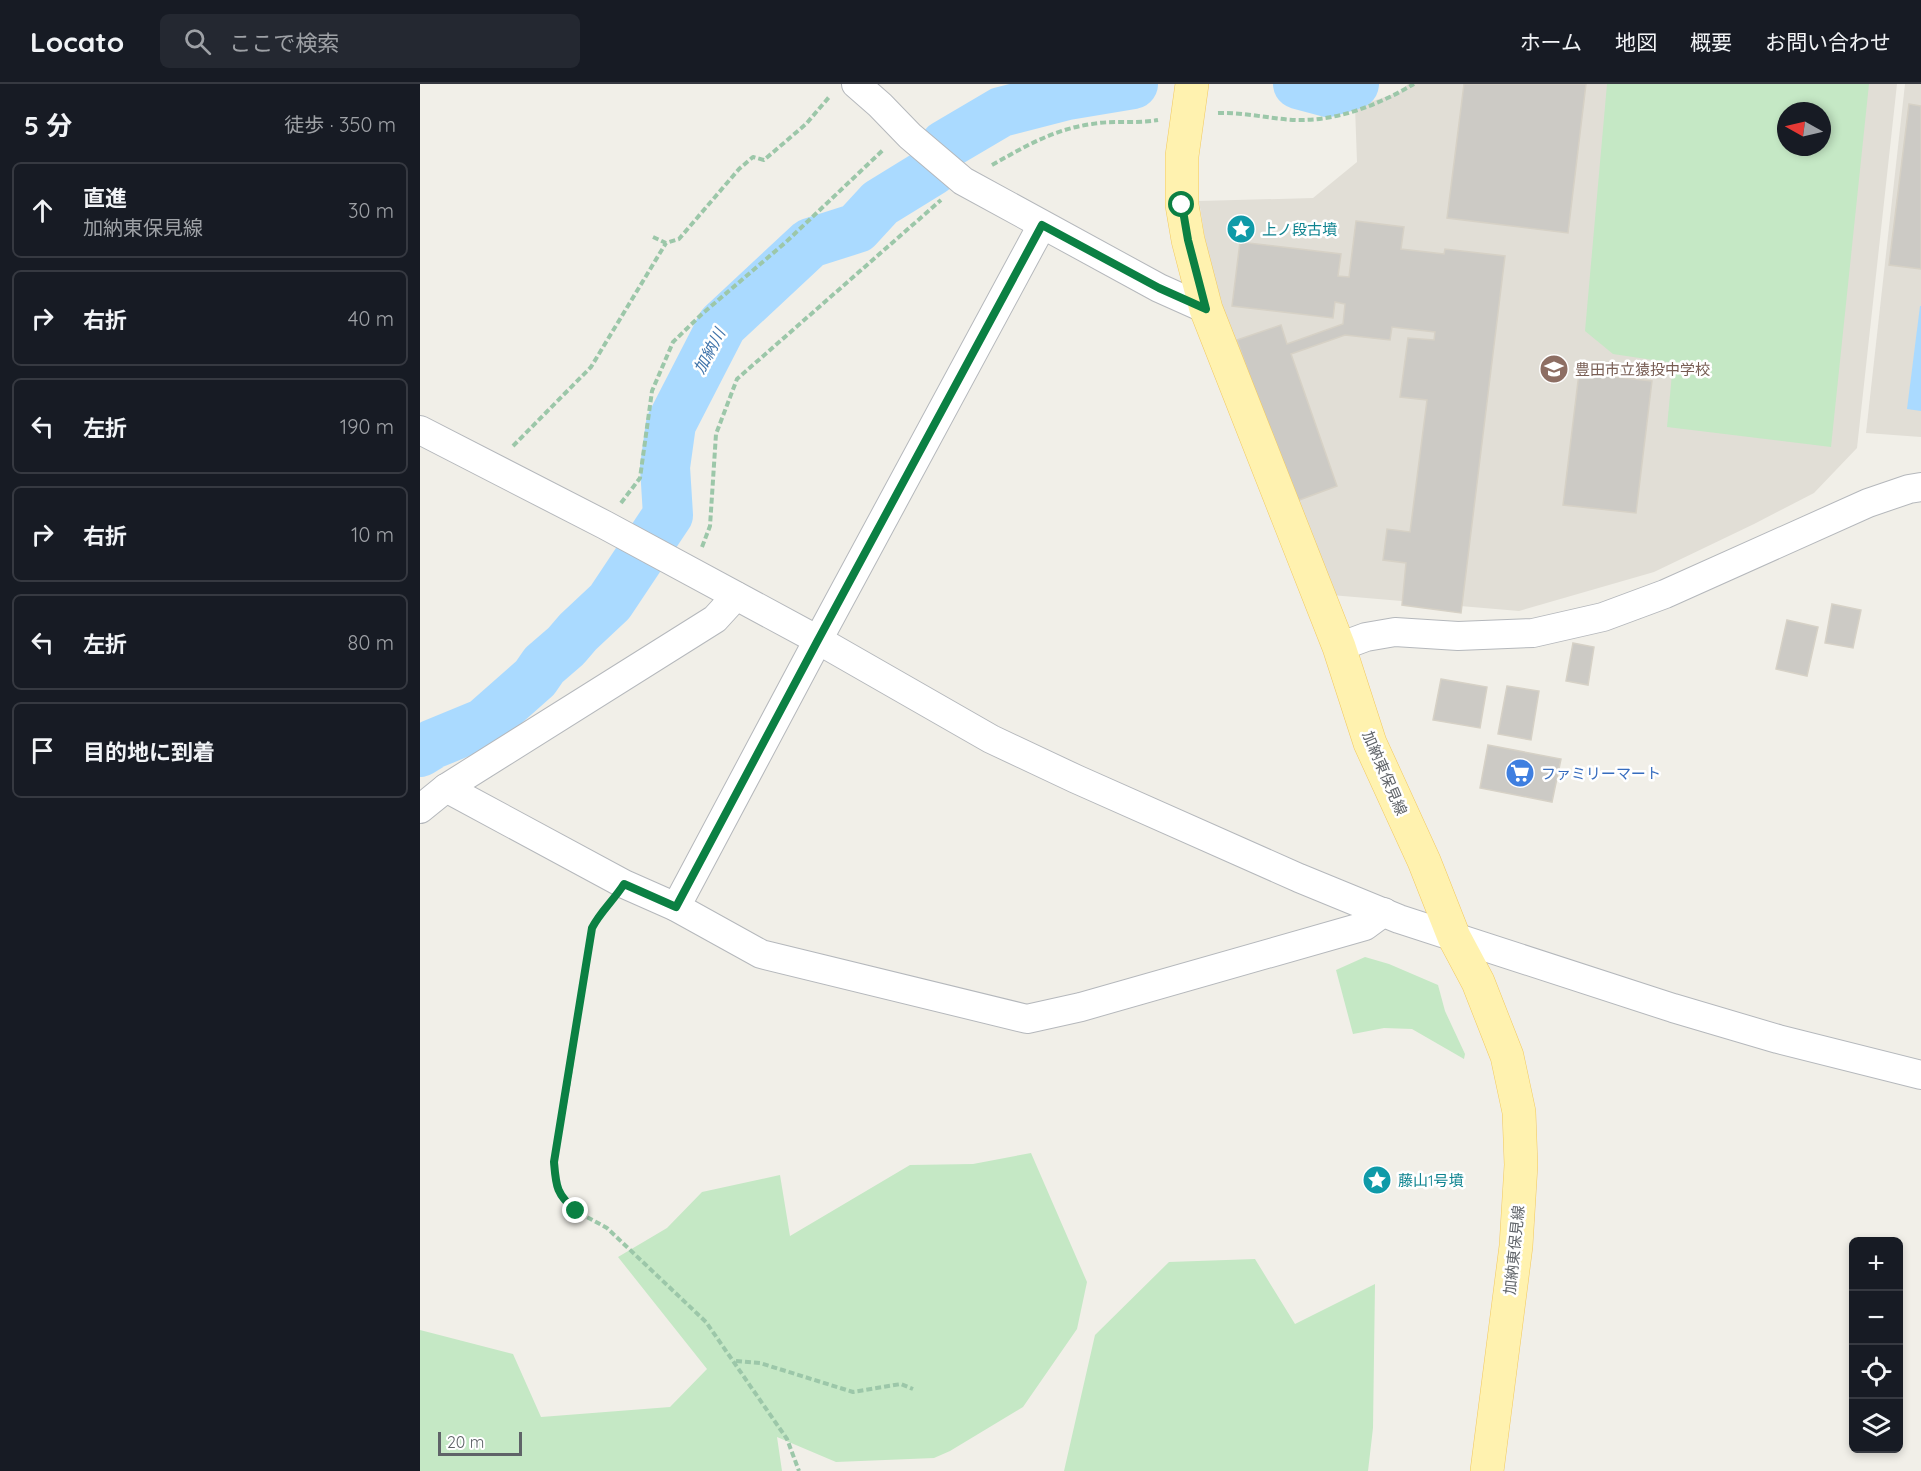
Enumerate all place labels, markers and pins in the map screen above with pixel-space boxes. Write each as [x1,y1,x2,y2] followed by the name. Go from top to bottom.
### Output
[1225,213,1257,245] place icon: 上ノ段古墳
[1262,220,1337,239] place label: 上ノ段古墳
[1538,353,1570,385] school or university icon: 豊田市立猿投中学校
[1575,360,1710,379] place label: 豊田市立猿投中学校
[1504,757,1536,789] supermarket icon: ファミリーマート
[1541,764,1661,783] place label: ファミリーマート
[1361,1164,1393,1196] place icon: 藤山1号墳
[1398,1171,1464,1190] place label: 藤山1号墳

